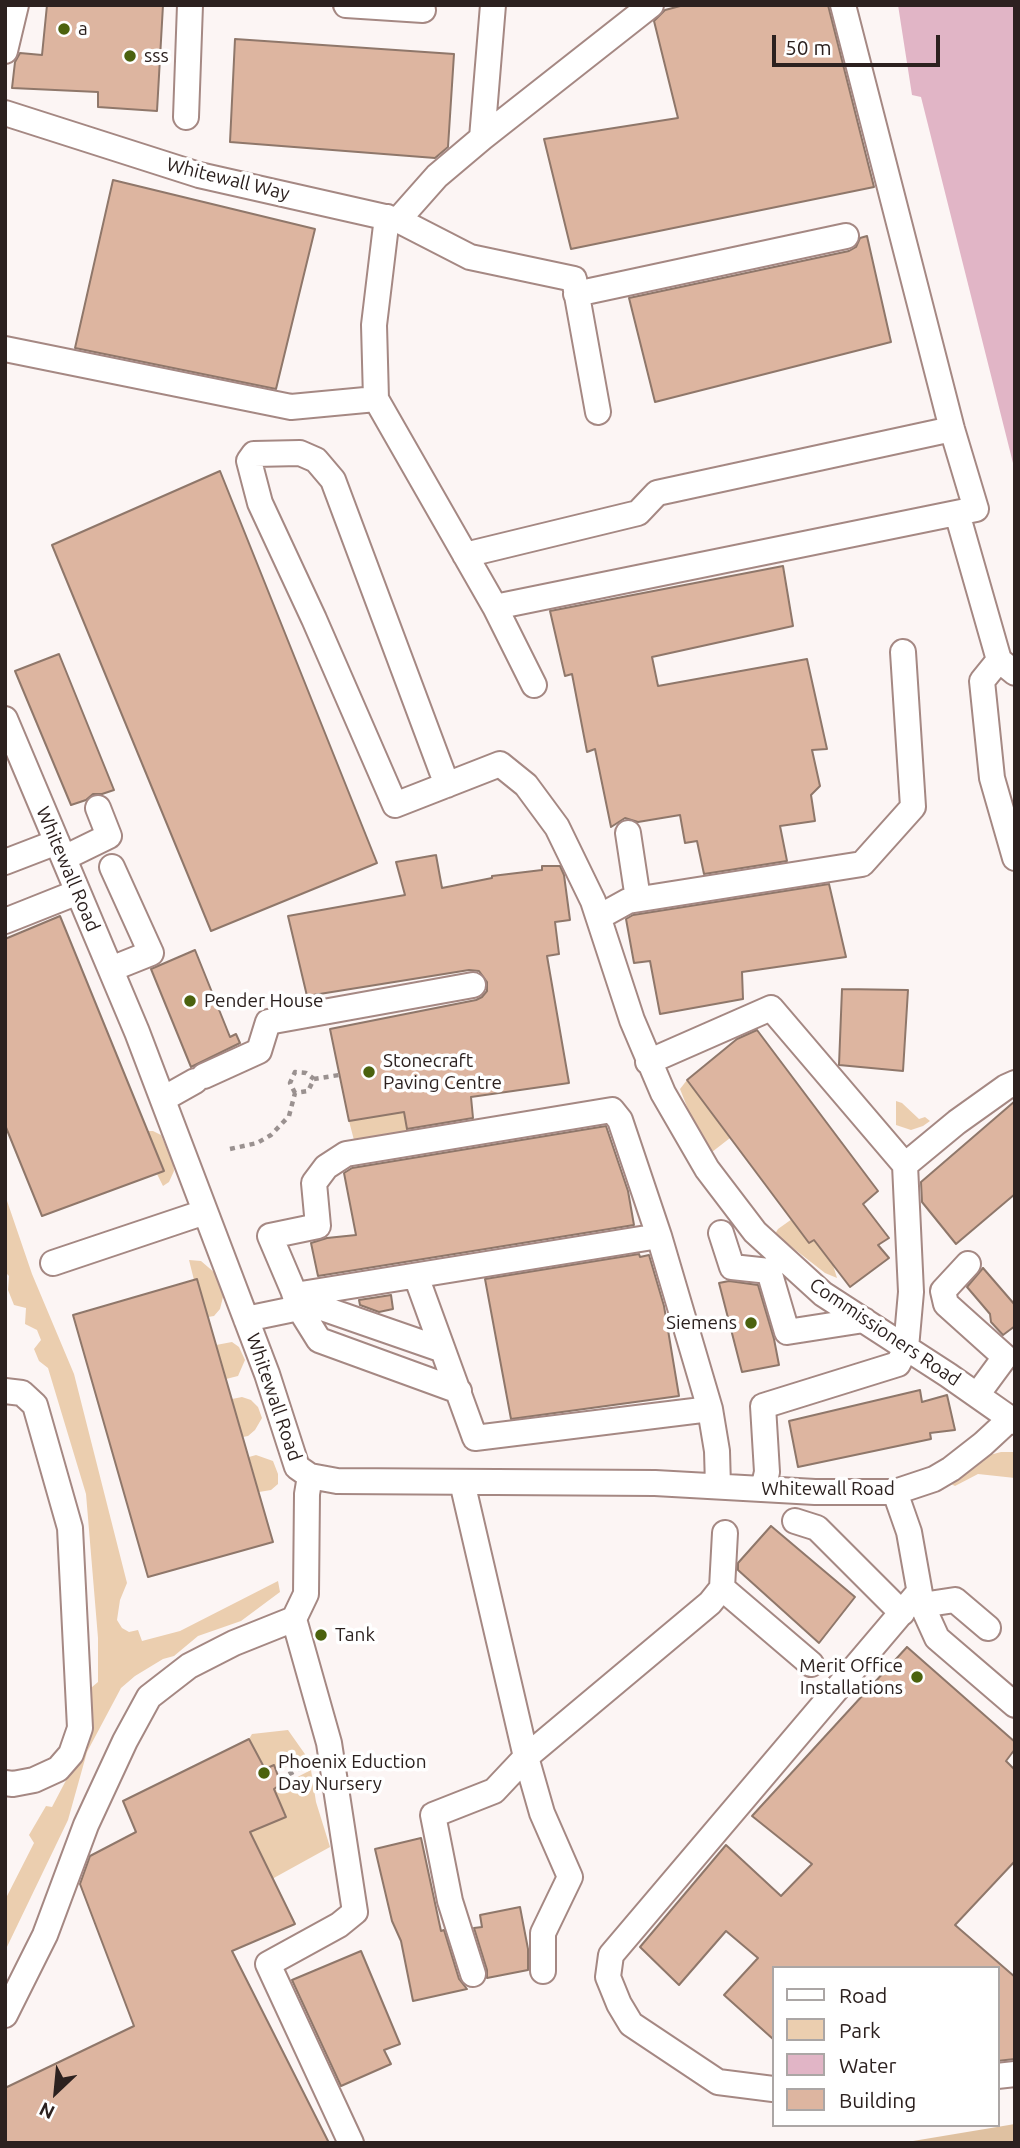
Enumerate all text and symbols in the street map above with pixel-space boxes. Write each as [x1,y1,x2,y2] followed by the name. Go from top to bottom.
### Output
[78,18,88,40] place label: a
[56,21,72,37] marker: a
[775,21,943,65] scale bar
[785,35,832,59] text: 50 m
[144,45,169,67] place label: sss
[122,48,138,64] marker: sss
[164,153,292,205] street label: Whitewall Way
[31,803,105,935] street label: Whitewall Road
[204,990,323,1012] place label: Pender House
[182,993,198,1009] marker: Pender House
[383,1050,502,1094] place label: Stonecraft Paving Centre
[361,1064,377,1080] marker: Stonecraft Paving Centre
[805,1273,965,1391] street label: Commissioners Road
[666,1312,737,1334] place label: Siemens
[743,1315,759,1331] marker: Siemens
[241,1330,307,1464] street label: Whitewall Road
[761,1478,895,1500] street label: Whitewall Road
[335,1624,375,1646] place label: Tank
[313,1627,329,1643] marker: Tank
[799,1655,903,1699] place label: Merit Office Installations
[909,1669,925,1685] marker: Merit Office Installations
[278,1751,427,1795] place label: Phoenix Eduction Day Nursery
[256,1765,272,1781] marker: Phoenix Eduction Day Nursery
[772,1966,999,2127] legend
[839,1983,887,2007] text: Road
[839,2018,881,2042] text: Park
[839,2053,897,2077] text: Water
[21,2057,91,2127] north arrow
[839,2088,916,2112] text: Building
[36,2098,58,2124] text: N

